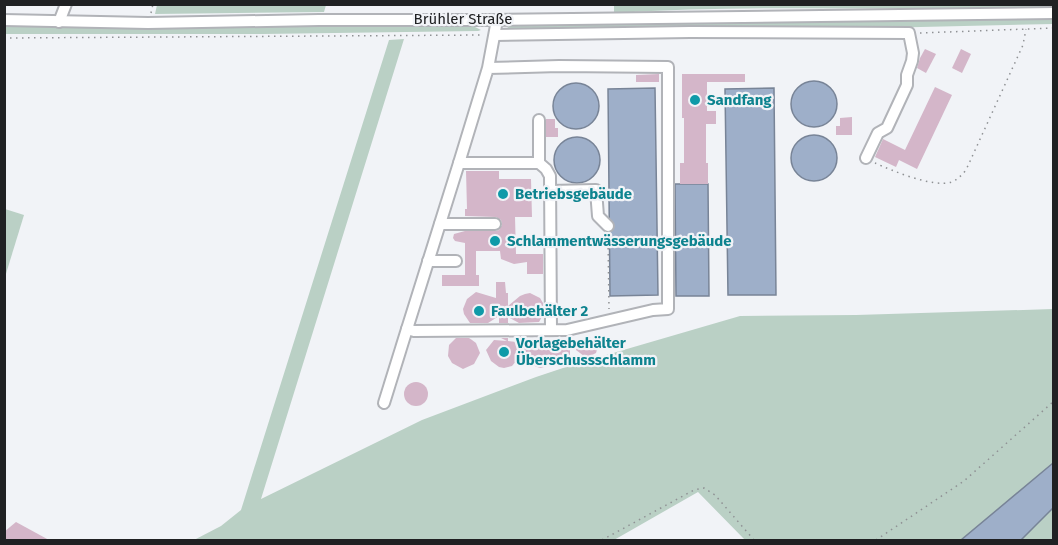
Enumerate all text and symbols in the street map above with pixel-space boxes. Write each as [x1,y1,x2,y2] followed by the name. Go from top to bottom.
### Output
[414,10,512,28] street label: Brühler Straße
[707,91,772,109] place label: Sandfang
[688,93,702,107] marker: Sandfang
[515,185,632,203] place label: Betriebsgebäude
[496,187,510,201] marker: Betriebsgebäude
[507,232,732,250] place label: Schlammentwässerungsgebäude
[488,234,502,248] marker: Schlammentwässerungsgebäude
[491,302,588,320] place label: Faulbehälter 2
[472,304,486,318] marker: Faulbehälter 2
[515,334,656,369] place label: Vorlagebehälter Überschussschlamm
[497,345,511,359] marker: Vorlagebehälter Überschussschlamm

